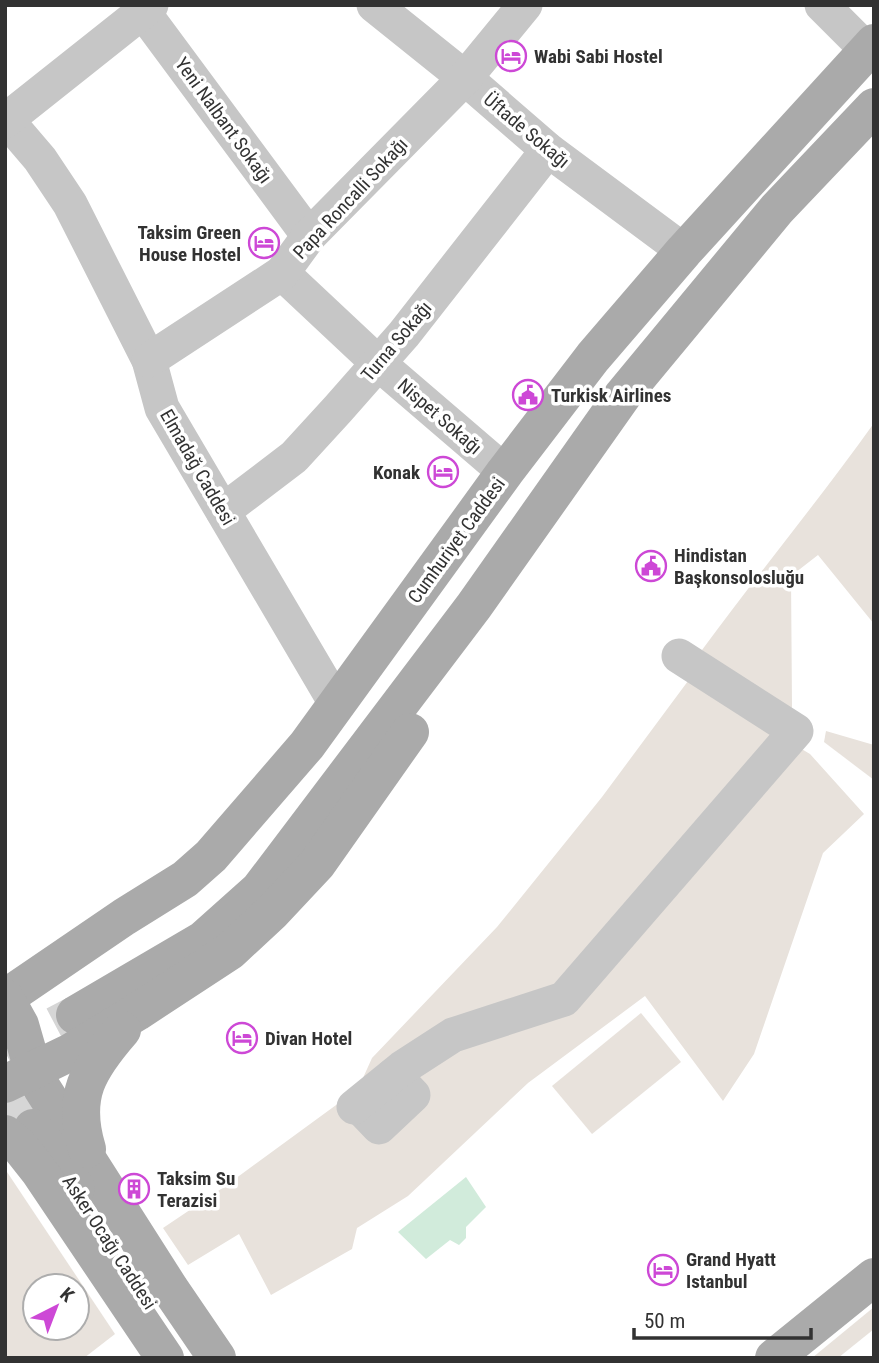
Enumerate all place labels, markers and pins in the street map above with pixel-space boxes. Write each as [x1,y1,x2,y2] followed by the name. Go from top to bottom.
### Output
[494,39,528,73] hotel icon: Wabi Sabi Hostel
[534,45,663,68] place label: Wabi Sabi Hostel
[138,221,241,266] place label: Taksim Green House Hostel
[247,226,281,260] hotel icon: Taksim Green House Hostel
[511,378,545,412] public building icon: Turkisk Airlines
[551,384,671,407] place label: Turkisk Airlines
[426,455,460,489] hotel icon: Konak
[373,461,421,484] place label: Konak
[674,544,804,589] place label: Hindistan Başkonsolosluğu
[634,549,668,583] public building icon: Hindistan Başkonsolosluğu
[225,1021,259,1055] hotel icon: Divan Hotel
[265,1027,352,1050] place label: Divan Hotel
[157,1167,235,1212] place label: Taksim Su Terazisi
[117,1172,151,1206] building icon: Taksim Su Terazisi
[686,1248,776,1293] place label: Grand Hyatt Istanbul
[646,1253,680,1287] hotel icon: Grand Hyatt Istanbul

